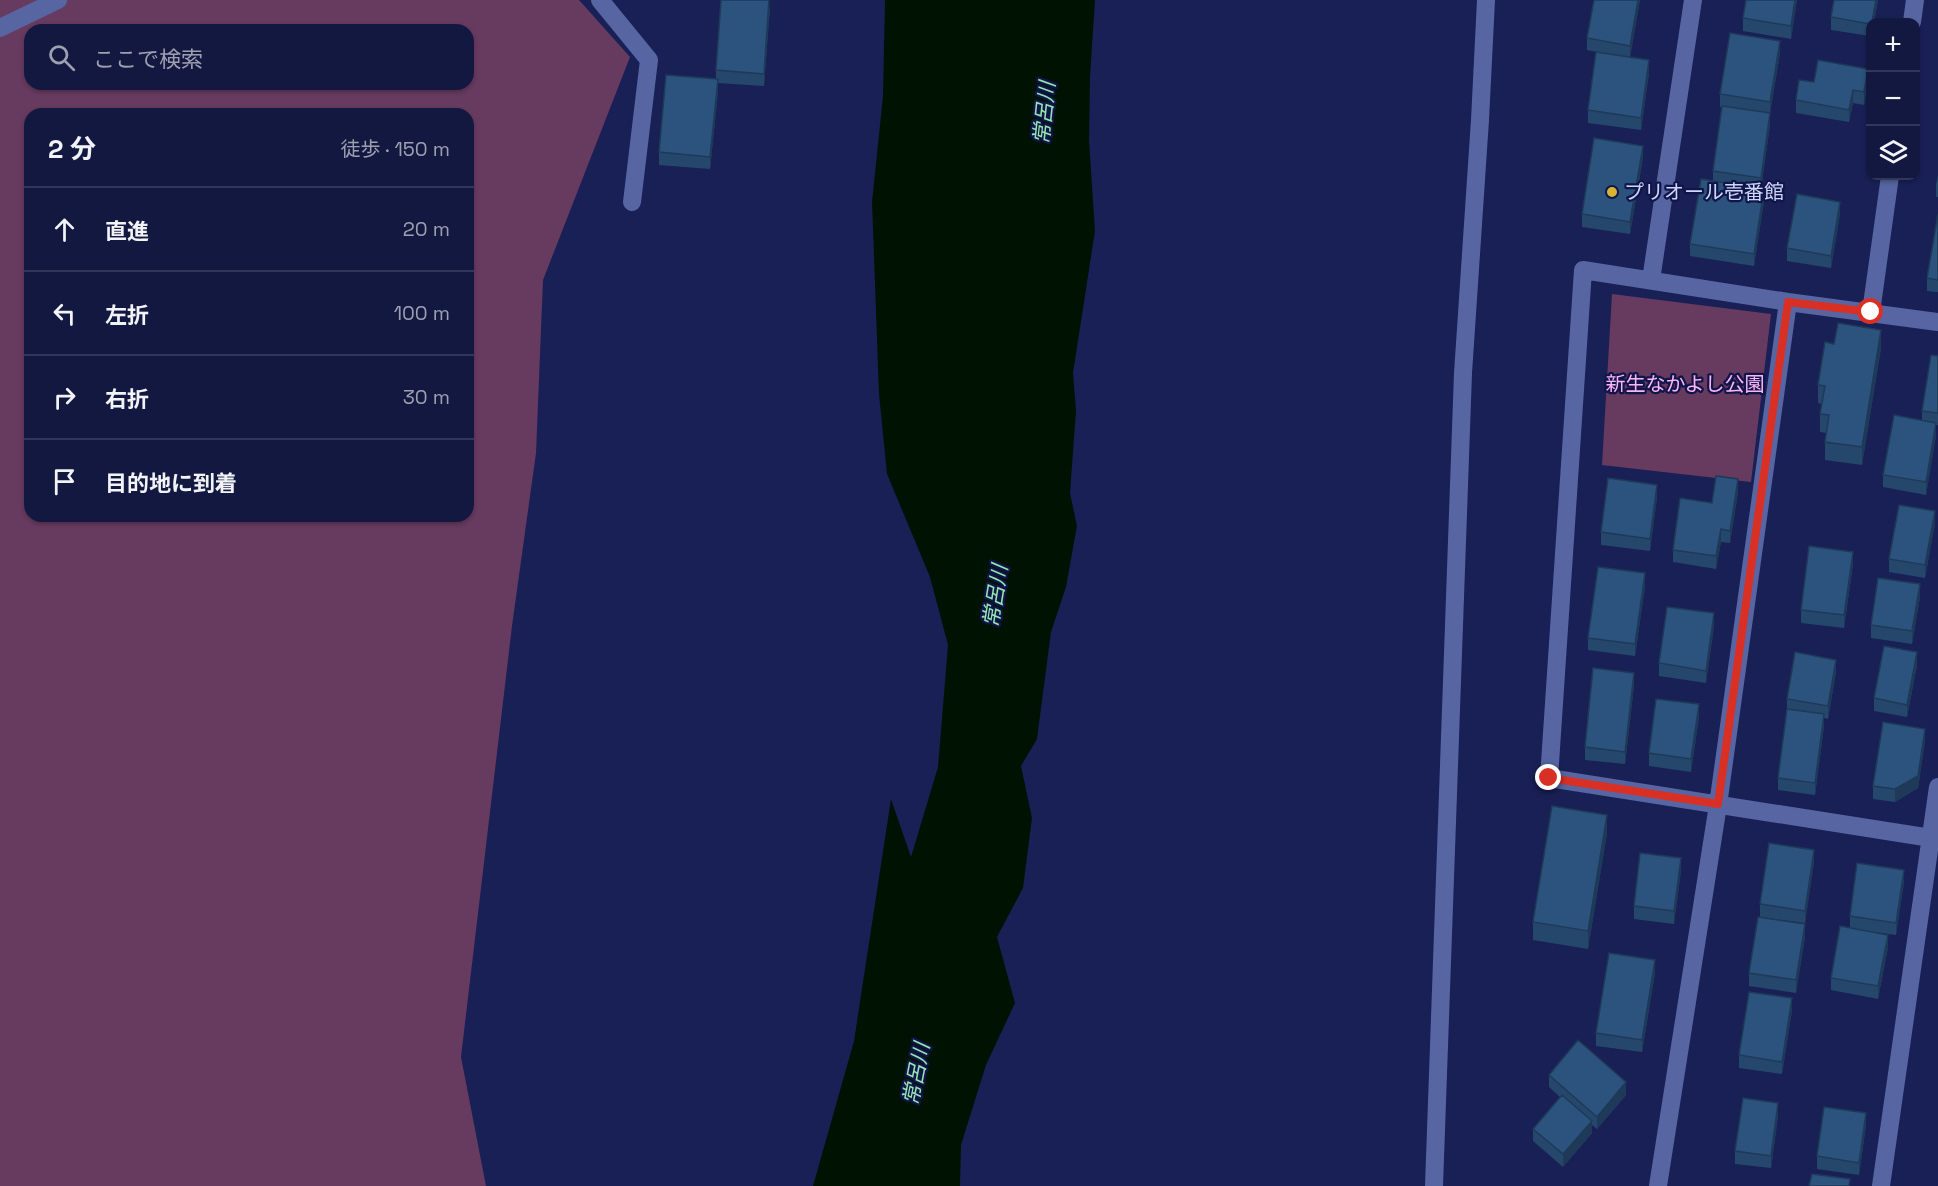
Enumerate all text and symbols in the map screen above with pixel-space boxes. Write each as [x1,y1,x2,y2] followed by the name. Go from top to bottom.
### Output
[1866,18,1920,180] map controls
[1866,18,1920,72] button: +
[24,24,474,90] search box
[45,41,78,74] icon: search
[93,45,203,73] text: ここで検索
[1866,72,1920,126] button: −
[1027,78,1061,146] water label: 常呂川
[1866,126,1920,180] button: layers
[48,132,96,166] text: 2 分
[340,136,450,162] text: 徒歩 · 150 m
[1624,179,1784,205] place label: プリオール壱番館
[1605,185,1619,199] marker: プリオール壱番館
[48,213,81,246] icon: ahead
[403,216,450,242] text: 20 m
[105,217,149,245] text: 直進
[48,297,81,330] icon: left
[1857,298,1883,324] route start
[394,300,450,326] text: 100 m
[105,301,149,329] text: 左折
[1606,371,1765,397] park label: 新生なかよし公園
[48,381,81,414] icon: right
[403,384,450,410] text: 30 m
[105,385,149,413] text: 右折
[48,465,81,498] icon: arrive
[105,469,237,497] text: 目的地に到着
[977,561,1014,629] water label: 常呂川
[1535,764,1561,790] route end
[897,1039,936,1107] water label: 常呂川

